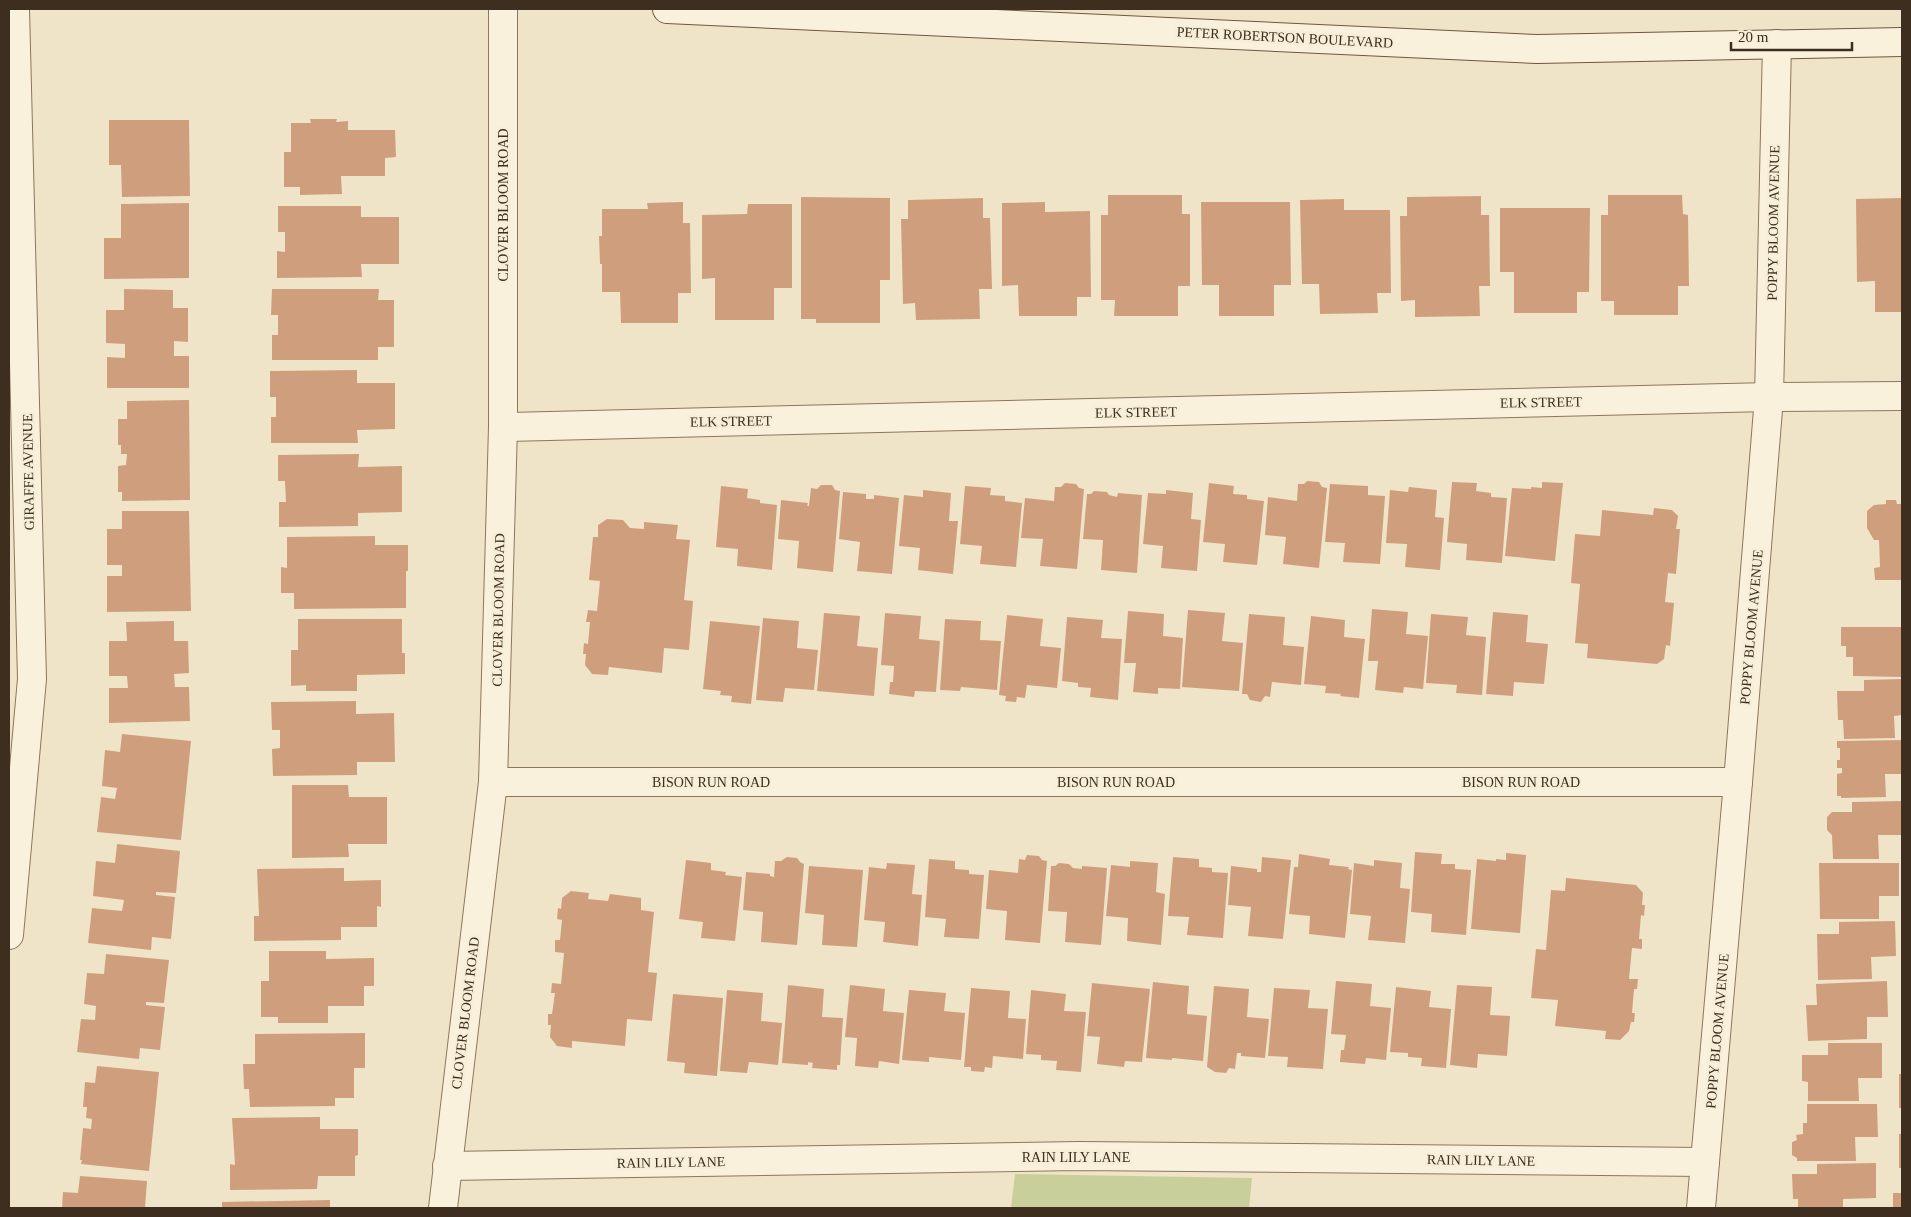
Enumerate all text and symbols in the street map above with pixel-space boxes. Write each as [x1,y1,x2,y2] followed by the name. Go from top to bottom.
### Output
[1731,20,1852,52] scale bar
[1176,24,1394,51] street label: PETER ROBERTSON BOULEVARD
[1738,29,1769,45] text: 20 m
[496,128,511,282] street label: CLOVER BLOOM ROAD
[1765,145,1782,301] street label: POPPY BLOOM AVENUE
[1500,394,1583,411] street label: ELK STREET
[1095,404,1178,421] street label: ELK STREET
[20,413,37,531] street label: GIRAFFE AVENUE
[690,413,773,430] street label: ELK STREET
[490,533,507,687] street label: CLOVER BLOOM ROAD
[1737,549,1766,705] street label: POPPY BLOOM AVENUE
[652,775,770,790] street label: BISON RUN ROAD
[1057,775,1175,790] street label: BISON RUN ROAD
[1462,775,1580,790] street label: BISON RUN ROAD
[449,936,482,1090] street label: CLOVER BLOOM ROAD
[1703,953,1732,1109] street label: POPPY BLOOM AVENUE
[1022,1150,1130,1165] street label: RAIN LILY LANE
[1427,1152,1535,1169] street label: RAIN LILY LANE
[617,1154,725,1171] street label: RAIN LILY LANE

